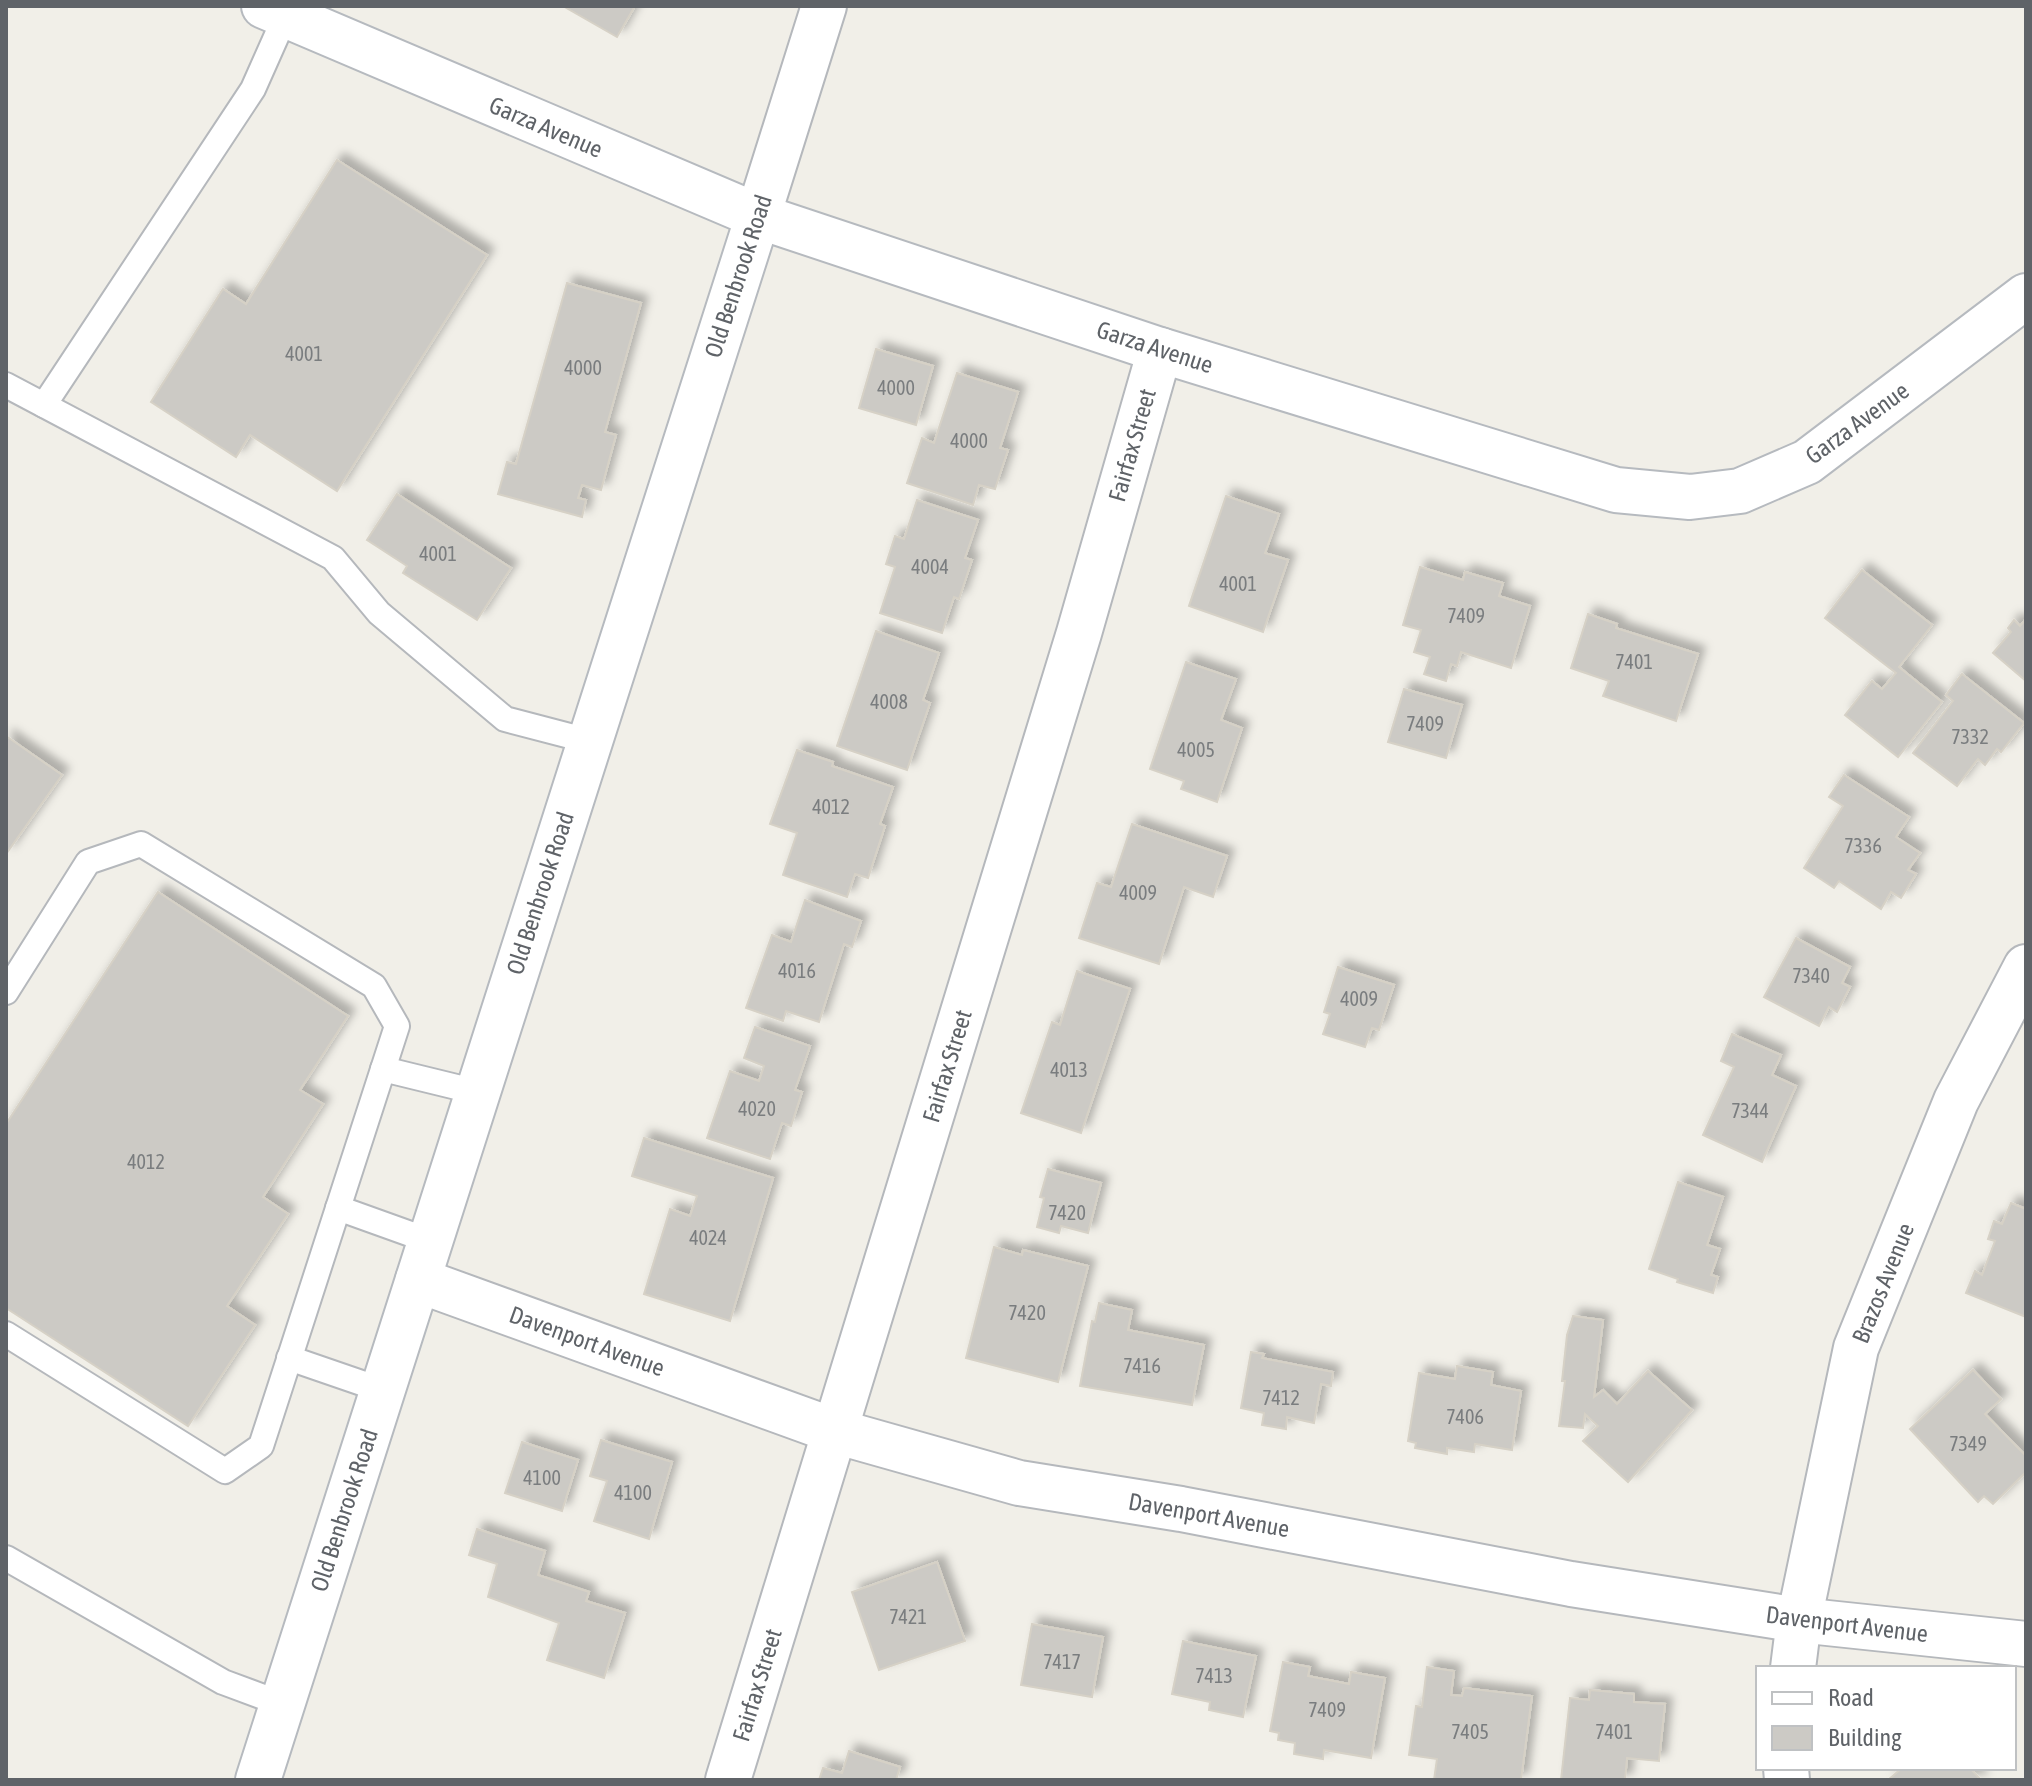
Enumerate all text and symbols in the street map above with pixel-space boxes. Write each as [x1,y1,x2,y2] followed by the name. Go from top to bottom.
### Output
[485,91,607,163] street label: Garza Avenue
[699,191,777,361] street label: Old Benbrook Road
[1094,316,1216,378] street label: Garza Avenue
[285,342,323,365] house number: 4001
[564,356,602,379] house number: 4000
[877,376,915,399] house number: 4000
[1800,377,1914,469] street label: Garza Avenue
[1103,385,1161,505] street label: Fairfax Street
[950,429,988,452] house number: 4000
[419,542,457,565] house number: 4001
[911,555,949,578] house number: 4004
[1219,572,1257,595] house number: 4001
[1447,604,1485,627] house number: 7409
[1615,650,1653,673] house number: 7401
[870,690,908,713] house number: 4008
[1406,712,1444,735] house number: 7409
[1951,725,1989,748] house number: 7332
[1177,738,1215,761] house number: 4005
[812,795,850,818] house number: 4012
[501,808,579,978] street label: Old Benbrook Road
[1844,834,1882,857] house number: 7336
[1119,881,1157,904] house number: 4009
[778,959,816,982] house number: 4016
[1792,964,1830,987] house number: 7340
[1340,987,1378,1010] house number: 4009
[917,1006,977,1125] street label: Fairfax Street
[1050,1058,1088,1081] house number: 4013
[738,1097,776,1120] house number: 4020
[1731,1099,1769,1122] house number: 7344
[127,1150,165,1173] house number: 4012
[1048,1201,1086,1224] house number: 7420
[1847,1219,1919,1347] street label: Brazos Avenue
[689,1226,727,1249] house number: 4024
[506,1300,668,1382] street label: Davenport Avenue
[1008,1301,1046,1324] house number: 7420
[1123,1354,1161,1377] house number: 7416
[1262,1386,1300,1409] house number: 7412
[1446,1405,1484,1428] house number: 7406
[305,1425,383,1595] street label: Old Benbrook Road
[1949,1432,1987,1455] house number: 7349
[523,1466,561,1489] house number: 4100
[614,1481,652,1504] house number: 4100
[1126,1488,1292,1542] street label: Davenport Avenue
[1765,1601,1929,1647] street label: Davenport Avenue
[889,1605,927,1628] house number: 7421
[727,1625,787,1744] street label: Fairfax Street
[1043,1650,1081,1673] house number: 7417
[1195,1664,1233,1687] house number: 7413
[1756,1666,2016,1770] legend
[1828,1684,1874,1711] text: Road
[1308,1698,1346,1721] house number: 7409
[1451,1720,1489,1743] house number: 7405
[1595,1720,1633,1743] house number: 7401
[1828,1724,1902,1751] text: Building

